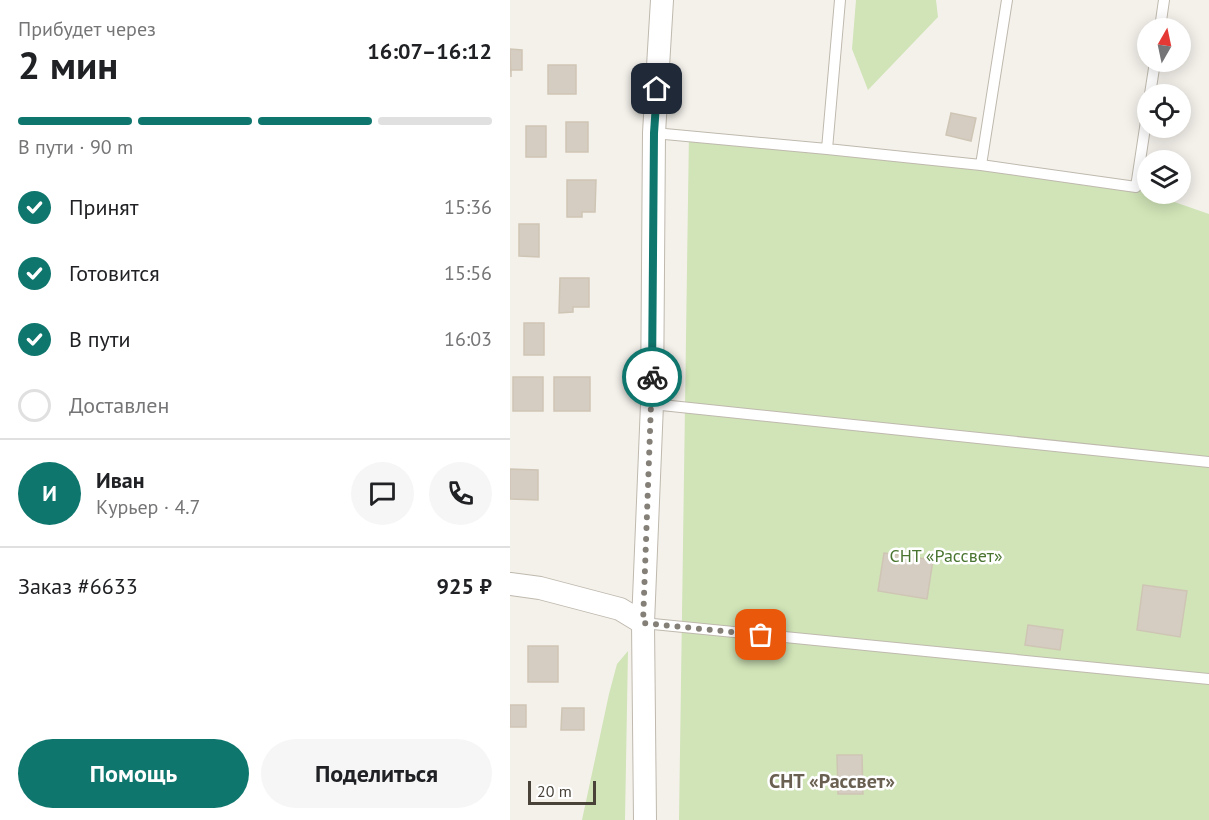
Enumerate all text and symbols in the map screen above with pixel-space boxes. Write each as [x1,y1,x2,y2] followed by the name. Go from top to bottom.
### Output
[18,16,156,42] text: Прибудет через
[1137,18,1191,72] north arrow
[1137,18,1191,204] map controls
[367,37,492,65] text: 16:07–16:12
[18,39,118,90] text: 2 мин
[631,63,682,114] pin
[640,72,673,105] icon: home
[1137,84,1191,138] button: locate
[18,134,133,160] text: В пути · 90 m
[1137,150,1191,204] button: layers
[18,191,51,224] icon: check
[69,193,139,221] text: Принят
[444,194,492,220] text: 15:36
[18,257,51,290] icon: check
[69,259,160,287] text: Готовится
[444,260,492,286] text: 15:56
[18,323,51,356] icon: check
[69,325,131,353] text: В пути
[444,326,492,352] text: 16:03
[622,347,682,407] courier
[636,361,669,394] icon: bike
[69,391,169,419] text: Доставлен
[351,462,414,525] button: chat
[429,462,492,525] button: phone
[96,466,145,494] text: Иван
[42,479,57,507] text: И
[96,494,200,520] text: Курьер · 4.7
[889,544,1003,567] park label: СНТ «Рассвет»
[18,572,138,600] text: Заказ #6633
[437,572,492,600] text: 925 ₽
[735,609,786,660] pin
[744,618,777,651] icon: bag
[18,739,249,808] button: Помощь
[261,739,492,808] button: Поделиться
[769,768,895,794] district label: СНТ «Рассвет»
[528,778,596,806] scale bar
[537,781,572,801] text: 20 m

